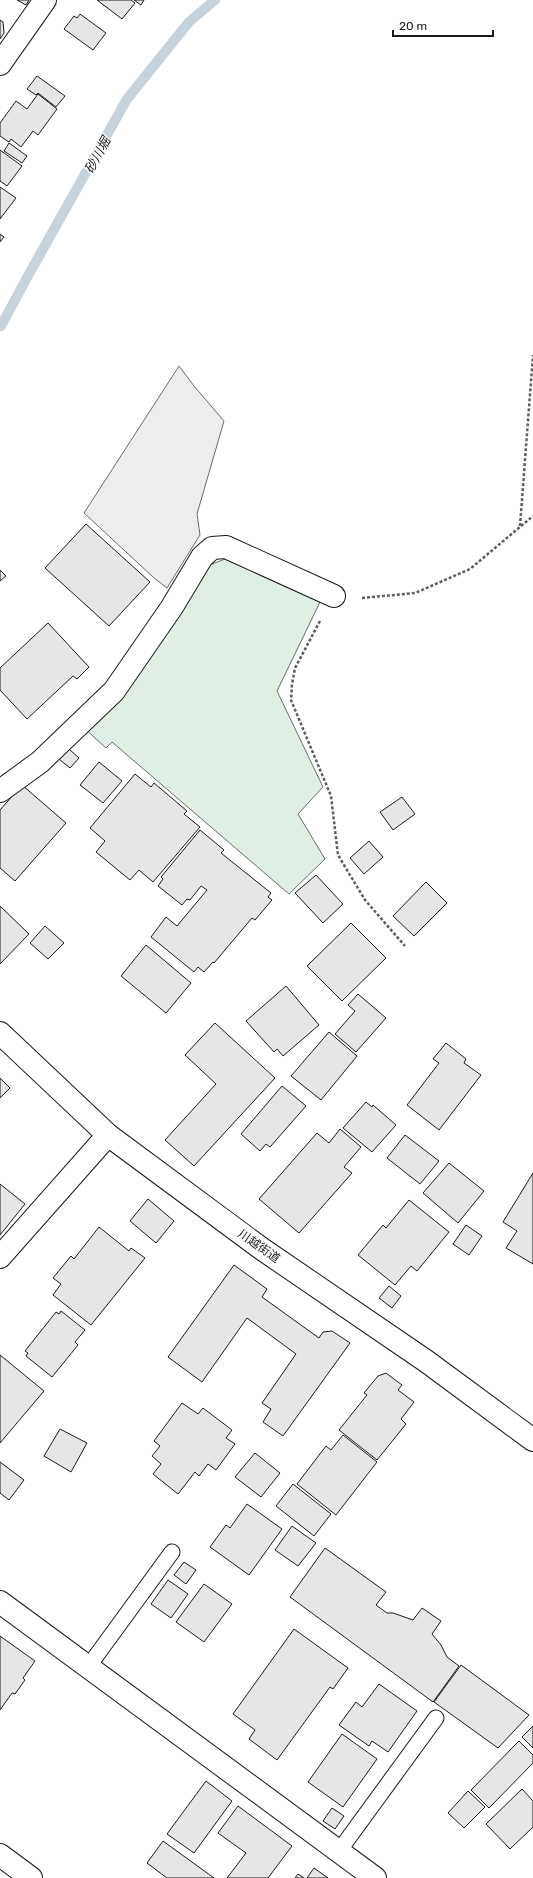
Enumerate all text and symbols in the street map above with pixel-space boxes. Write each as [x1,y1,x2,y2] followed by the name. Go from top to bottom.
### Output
[393,12,493,38] scale bar
[399,19,427,33] text: 20 m
[81,133,114,176] water label: 砂川堀
[235,1226,283,1266] street label: 川越街道

